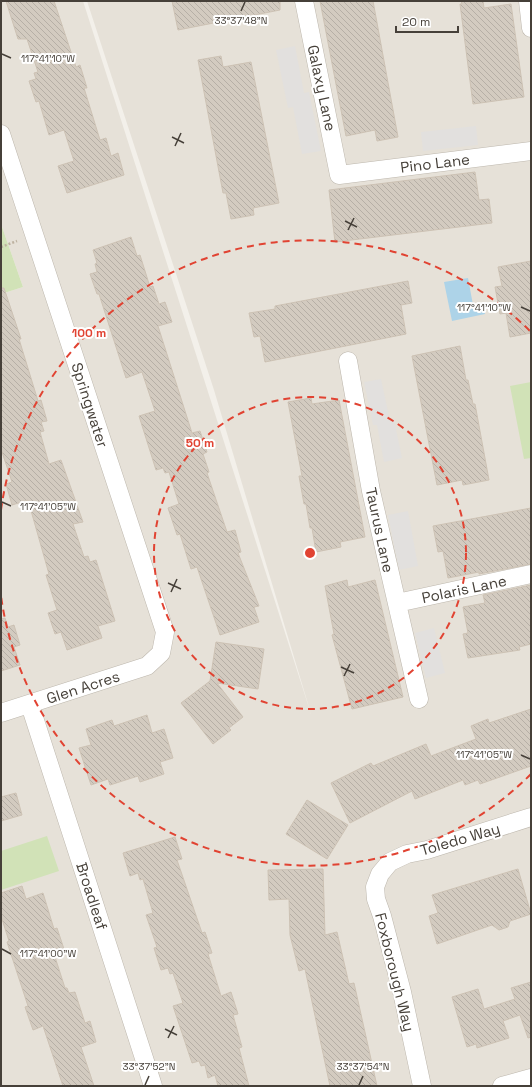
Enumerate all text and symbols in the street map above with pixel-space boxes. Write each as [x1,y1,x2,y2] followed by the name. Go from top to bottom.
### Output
[396,8,458,34] scale bar
[214,14,268,27] text: 33°37'48"N
[402,14,430,30] text: 20 m
[304,43,340,133] street label: Galaxy Lane
[21,52,75,65] text: 117°41'10"W
[399,149,471,177] street label: Pino Lane
[457,301,511,314] text: 117°41'10"W
[72,325,106,341] text: 100 m
[67,360,113,450] street label: Springwater
[186,435,214,451] text: 50 m
[362,486,398,574] street label: Taurus Lane
[20,500,76,513] text: 117°41'05"W
[303,546,317,560] centre of rings
[420,571,508,607] street label: Polaris Lane
[44,666,122,708] street label: Glen Acres
[456,748,512,761] text: 117°41'05"W
[418,819,502,859] street label: Toledo Way
[72,860,112,933] street label: Broadleaf
[371,911,419,1033] street label: Foxborough Way
[20,947,76,960] text: 117°41'00"W
[123,1060,175,1073] text: 33°37'52"N
[337,1060,389,1073] text: 33°37'54"N

